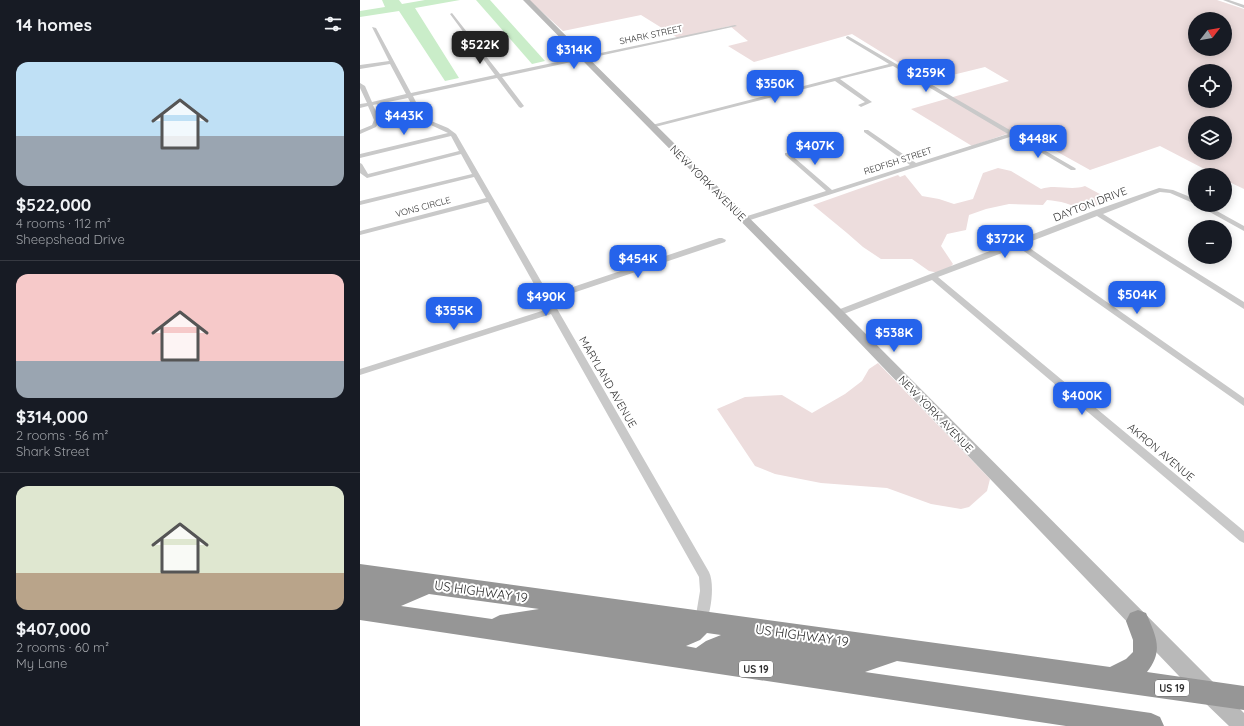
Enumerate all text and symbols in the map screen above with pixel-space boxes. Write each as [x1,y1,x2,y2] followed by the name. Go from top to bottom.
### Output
[1188,12,1232,56] north arrow
[1188,12,1232,264] map controls
[322,13,344,35] icon: filters
[16,14,92,35] text: 14 homes
[618,22,684,47] street label: SHARK STREET
[452,31,508,65] pin: $522K
[461,36,499,52] text: $522K
[546,36,602,70] pin: $314K
[556,41,592,57] text: $314K
[898,59,954,93] pin: $259K
[907,64,945,80] text: $259K
[1188,64,1232,108] button: locate
[747,70,803,104] pin: $350K
[756,75,794,91] text: $350K
[144,88,216,160] icon: home
[376,102,432,136] pin: $443K
[385,107,423,123] text: $443K
[1188,116,1232,160] button: layers
[1010,125,1066,159] pin: $448K
[1019,130,1057,146] text: $448K
[787,132,843,166] pin: $407K
[796,137,834,153] text: $407K
[667,142,749,224] street label: NEW YORK AVENUE
[862,144,934,177] street label: REDFISH STREET
[1188,168,1232,212] button: +
[1051,183,1129,225] street label: DAYTON DRIVE
[16,194,91,215] text: $522,000
[394,194,452,219] street label: VONS CIRCLE
[16,215,111,231] text: 4 rooms · 112 m²
[1188,220,1232,264] button: −
[977,225,1033,259] pin: $372K
[986,230,1024,246] text: $372K
[16,231,125,247] text: Sheepshead Drive
[610,245,666,279] pin: $454K
[618,250,658,266] text: $454K
[1109,281,1165,315] pin: $504K
[518,283,574,317] pin: $490K
[1117,286,1157,302] text: $504K
[526,288,566,304] text: $490K
[426,297,482,331] pin: $355K
[144,300,216,372] icon: home
[435,302,473,318] text: $355K
[866,319,922,353] pin: $538K
[875,324,913,340] text: $538K
[576,334,640,430] street label: MARYLAND AVENUE
[896,373,976,455] street label: NEW YORK AVENUE
[1054,382,1110,416] pin: $400K
[1062,387,1102,403] text: $400K
[16,406,88,427] text: $314,000
[1125,420,1197,484] street label: AKRON AVENUE
[16,427,108,443] text: 2 rooms · 56 m²
[16,443,90,459] text: Shark Street
[144,512,216,584] icon: home
[433,577,529,605] street label: US HIGHWAY 19
[16,618,91,639] text: $407,000
[754,621,850,649] street label: US HIGHWAY 19
[16,639,109,655] text: 2 rooms · 60 m²
[16,655,67,671] text: My Lane
[739,661,773,677] road number: US 19
[1155,680,1189,696] road number: US 19

